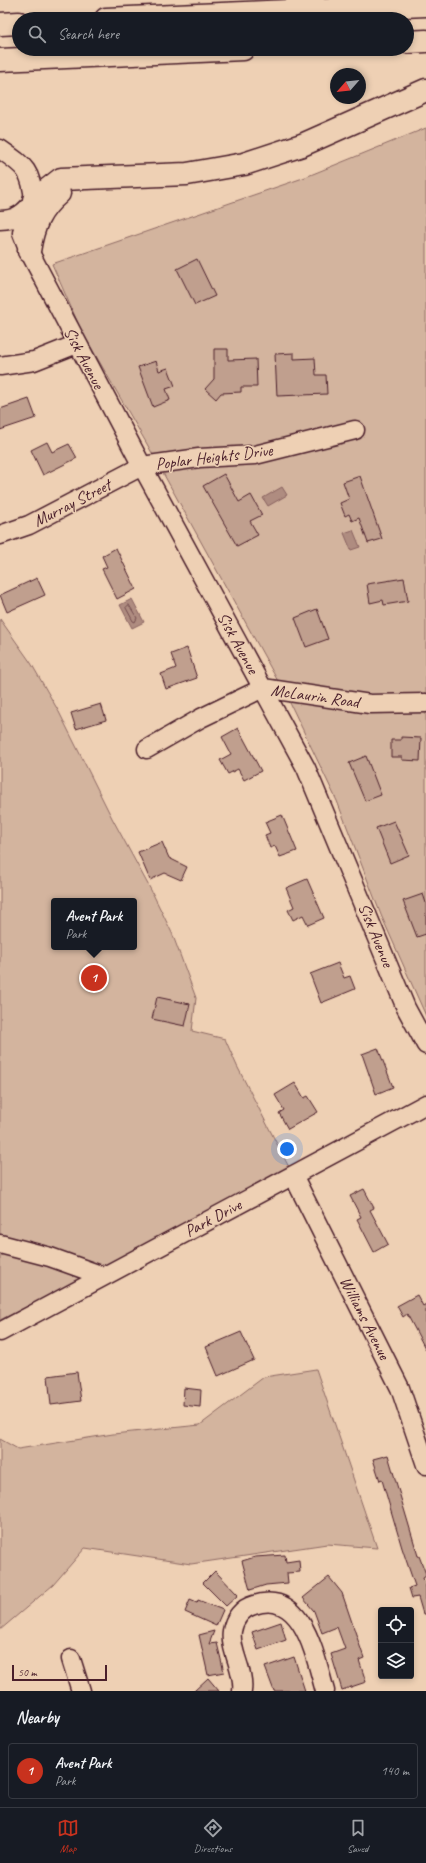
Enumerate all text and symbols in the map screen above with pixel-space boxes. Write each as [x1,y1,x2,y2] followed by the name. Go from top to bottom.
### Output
[12,12,414,56] search box
[26,23,48,45] icon: search
[58,25,119,44] text: Search here
[330,68,366,104] north arrow
[59,323,110,394] street label: Sisk Avenue
[154,439,275,475] street label: Poplar Heights Drive
[30,473,116,532] street label: Murray Street
[213,609,264,679] street label: Sisk Avenue
[270,679,363,713] street label: McLaurin Road
[51,898,137,950] popup
[354,900,399,971] street label: Sisk Avenue
[66,907,122,926] text: Avent Park
[66,926,86,942] text: Park
[81,963,107,993] pin: 1
[277,1139,297,1159] your location
[181,1194,246,1242] street label: Park Drive
[335,1273,396,1364] street label: Williams Avenue
[378,1607,414,1679] map controls
[378,1607,414,1643] button: locate
[378,1643,414,1679] button: layers
[12,1663,107,1682] scale bar
[18,1665,37,1679] text: 50 m
[16,1707,59,1728] text: Nearby
[55,1754,111,1773] text: Avent Park
[27,1763,33,1779] text: 1
[381,1763,409,1779] text: 140 m
[55,1773,76,1789] text: Park
[57,1817,79,1855] tab: Map
[194,1817,232,1855] tab: Directions
[347,1817,369,1855] tab: Saved

